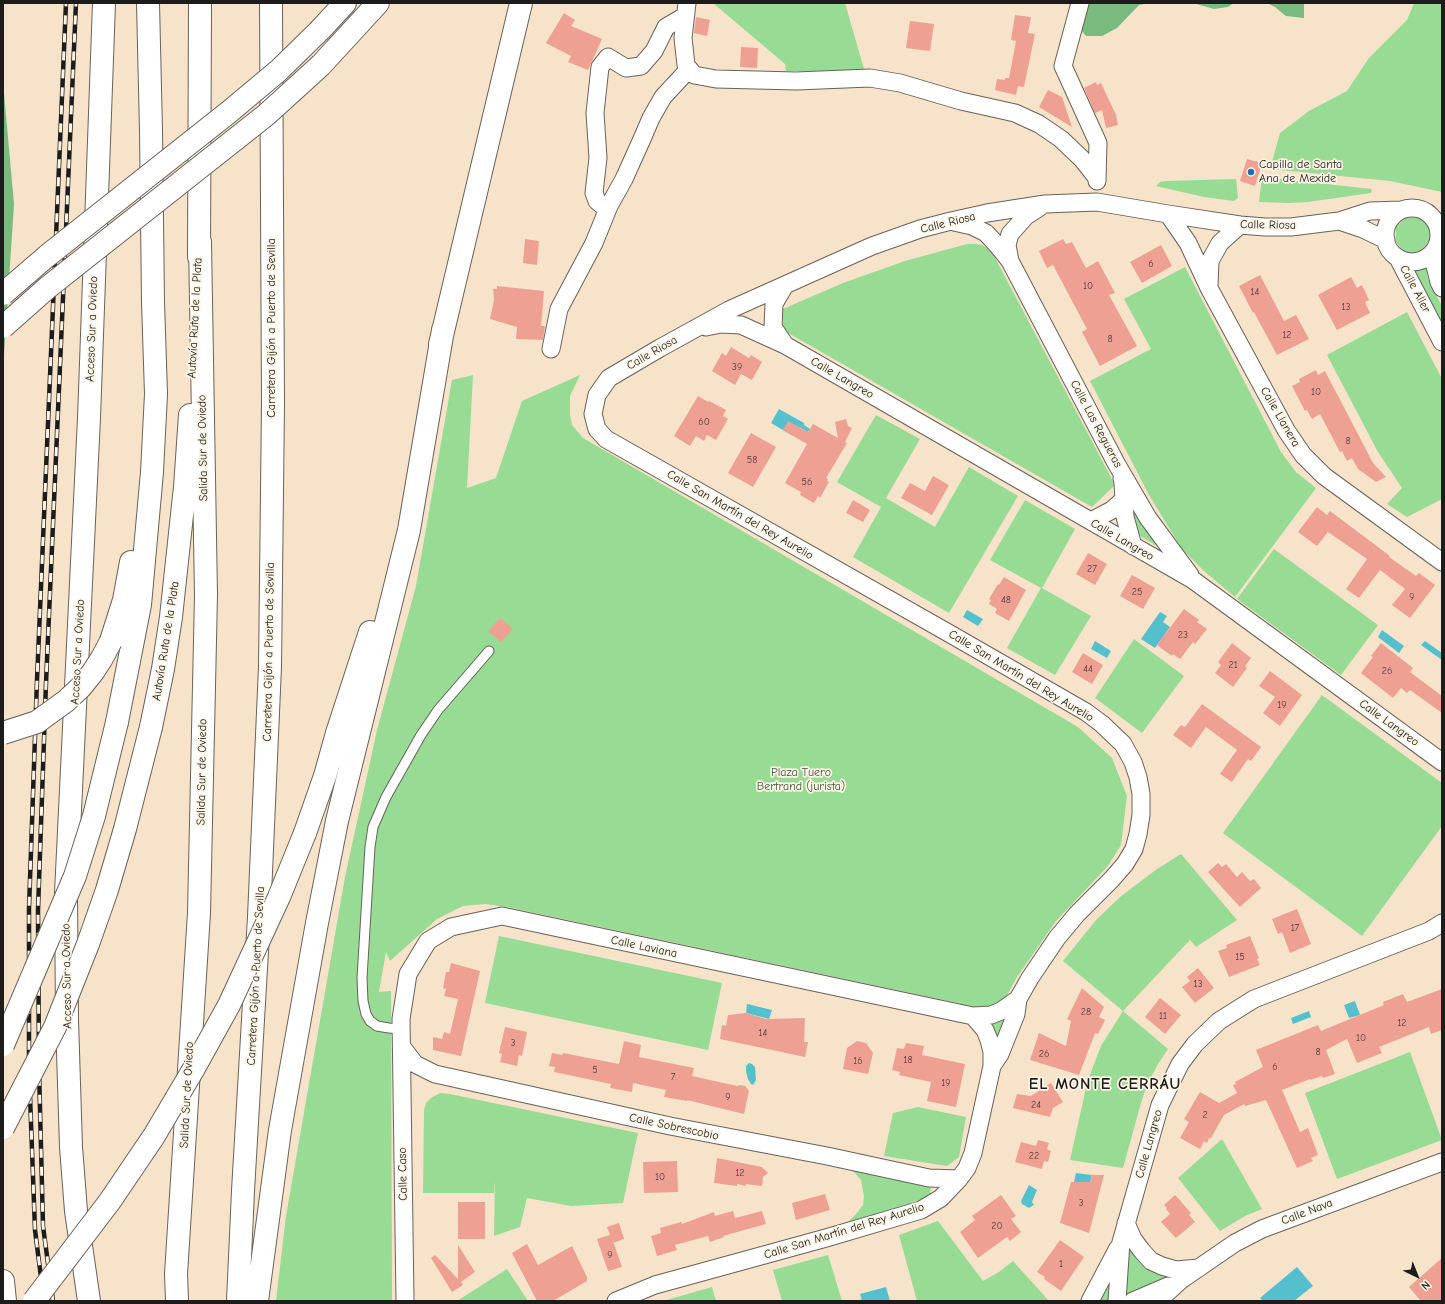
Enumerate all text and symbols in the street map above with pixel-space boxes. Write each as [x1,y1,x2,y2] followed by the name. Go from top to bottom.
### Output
[1259,158,1342,186] place label: Capilla de Santa Ana de Mexide
[1246,167,1256,177] marker: Capilla de Santa Ana de Mexide
[919,209,977,237] street label: Calle Riosa
[1240,217,1296,233] street label: Calle Riosa
[265,238,279,418] street label: Carretera Gijón a Puerto de Sevilla
[185,257,205,379] street label: Autovía Ruta de la Plata
[1148,258,1154,270] house number: 6
[1396,263,1434,315] street label: Calle Aller
[83,276,101,382] street label: Acceso Sur a Oviedo
[1083,280,1093,292] house number: 10
[1251,286,1259,298] house number: 14
[1341,301,1351,313] house number: 13
[1282,329,1292,341] house number: 12
[624,333,680,373] street label: Calle Riosa
[1107,333,1113,345] house number: 8
[808,354,876,402] street label: Calle Langreo
[732,361,742,373] house number: 39
[1067,378,1125,470] street label: Calle Las Regueras
[1257,384,1303,450] street label: Calle Llanera
[1311,386,1321,398] house number: 10
[195,394,211,502] street label: Salida Sur de Oviedo
[698,416,710,428] house number: 60
[1345,435,1351,447] house number: 8
[747,454,757,466] house number: 58
[664,467,816,563] street label: Calle San Martín del Rey Aurelio
[802,476,812,488] house number: 56
[1088,516,1156,564] street label: Calle Langreo
[260,562,278,742] street label: Carretera Gijón a Puerto de Sevilla
[1087,563,1097,575] house number: 27
[149,580,183,702] street label: Autovía Ruta de la Plata
[1132,586,1142,598] house number: 25
[1409,591,1415,603] house number: 9
[1001,594,1011,606] house number: 48
[68,599,88,705] street label: Acceso Sur a Oviedo
[946,627,1096,725] street label: Calle San Martín del Rey Aurelio
[1178,629,1188,641] house number: 23
[1228,659,1238,671] house number: 21
[1083,663,1093,675] house number: 44
[1382,665,1392,677] house number: 26
[1356,696,1422,750] street label: Calle Langreo
[1277,699,1287,711] house number: 19
[194,718,210,826] street label: Salida Sur de Oviedo
[757,766,845,794] park label: Plaza Tuero Bertrand (jurista)
[244,886,268,1066] street label: Carretera Gijón a Puerto de Sevilla
[1291,922,1299,934] house number: 17
[59,923,75,1029] street label: Acceso Sur a Oviedo
[609,933,679,961] street label: Calle Laviana
[1235,951,1245,963] house number: 15
[1193,978,1203,990] house number: 13
[1081,1006,1091,1018] house number: 28
[1159,1010,1167,1022] house number: 11
[1397,1017,1407,1029] house number: 12
[759,1027,767,1039] house number: 14
[1356,1032,1366,1044] house number: 10
[510,1037,516,1049] house number: 3
[177,1041,197,1149] street label: Salida Sur de Oviedo
[1315,1046,1321,1058] house number: 8
[1039,1048,1049,1060] house number: 26
[903,1054,913,1066] house number: 18
[853,1055,863,1067] house number: 16
[1272,1061,1278,1073] house number: 6
[592,1064,598,1076] house number: 5
[671,1071,675,1083] house number: 7
[1029,1074,1181,1094] district label: EL MONTE CERRÁU
[941,1077,951,1089] house number: 19
[725,1091,731,1103] house number: 9
[1031,1099,1041,1111] house number: 24
[1132,1108,1166,1180] street label: Calle Langreo
[1202,1109,1208,1121] house number: 2
[628,1110,720,1144] street label: Calle Sobrescobio
[395,1147,411,1201] street label: Calle Caso
[1029,1150,1039,1162] house number: 22
[735,1167,745,1179] house number: 12
[655,1171,665,1183] house number: 10
[1279,1196,1335,1228] street label: Calle Nava
[1078,1197,1084,1209] house number: 3
[762,1200,926,1262] street label: Calle San Martín del Rey Aurelio
[991,1220,1003,1232] house number: 20
[607,1249,613,1261] house number: 9
[1397,1256,1437,1296] north arrow
[1059,1258,1063,1270] house number: 1
[1418,1278,1433,1292] text: N

